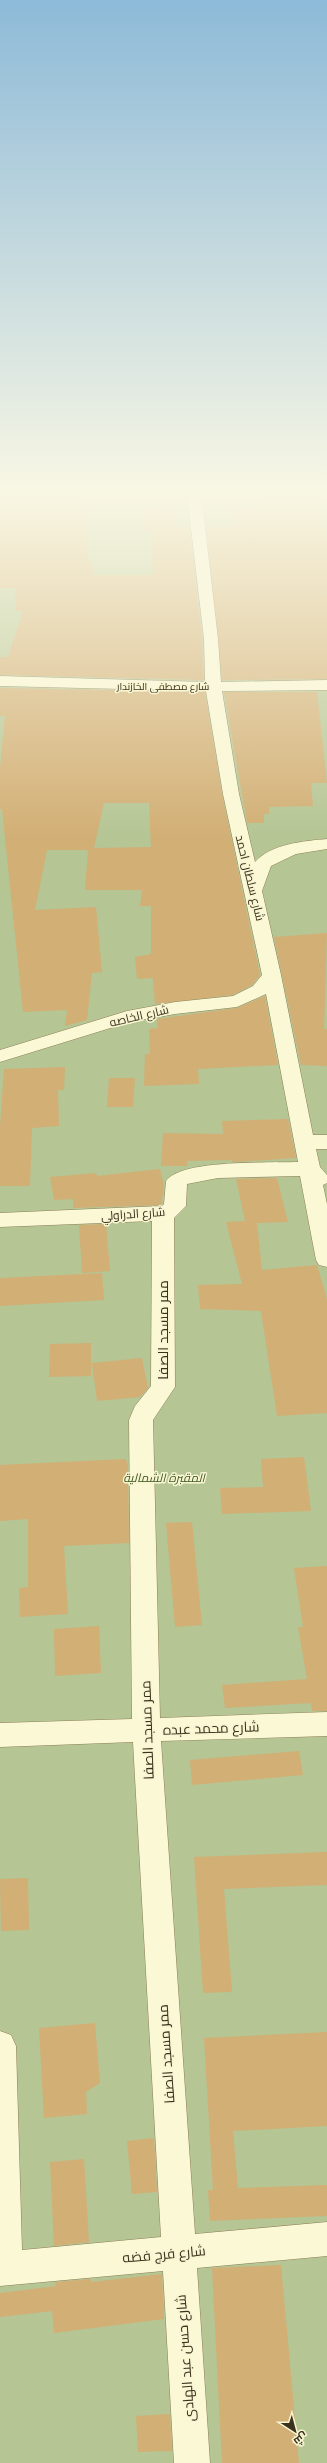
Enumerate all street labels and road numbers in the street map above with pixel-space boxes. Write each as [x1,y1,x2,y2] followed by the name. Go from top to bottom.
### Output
[116,681,209,693] street label: شارع مصطفى الخازندار
[232,834,267,923] street label: شارع سلطان احمد
[108,1002,170,1031] street label: شارع الخاصه
[100,1205,166,1226] street label: شارع الدراولي
[155,1280,171,1380] street label: ممر مسجد الصفا
[137,1680,157,1780] street label: ممر مسجد الصفا
[162,1718,260,1739] street label: شارع محمد عبده
[155,2004,177,2104] street label: ممر مسجد الصفا
[122,2242,206,2267] street label: شارع فرج فضه
[173,2294,198,2422] street label: شارع حسن عبد الهادى

